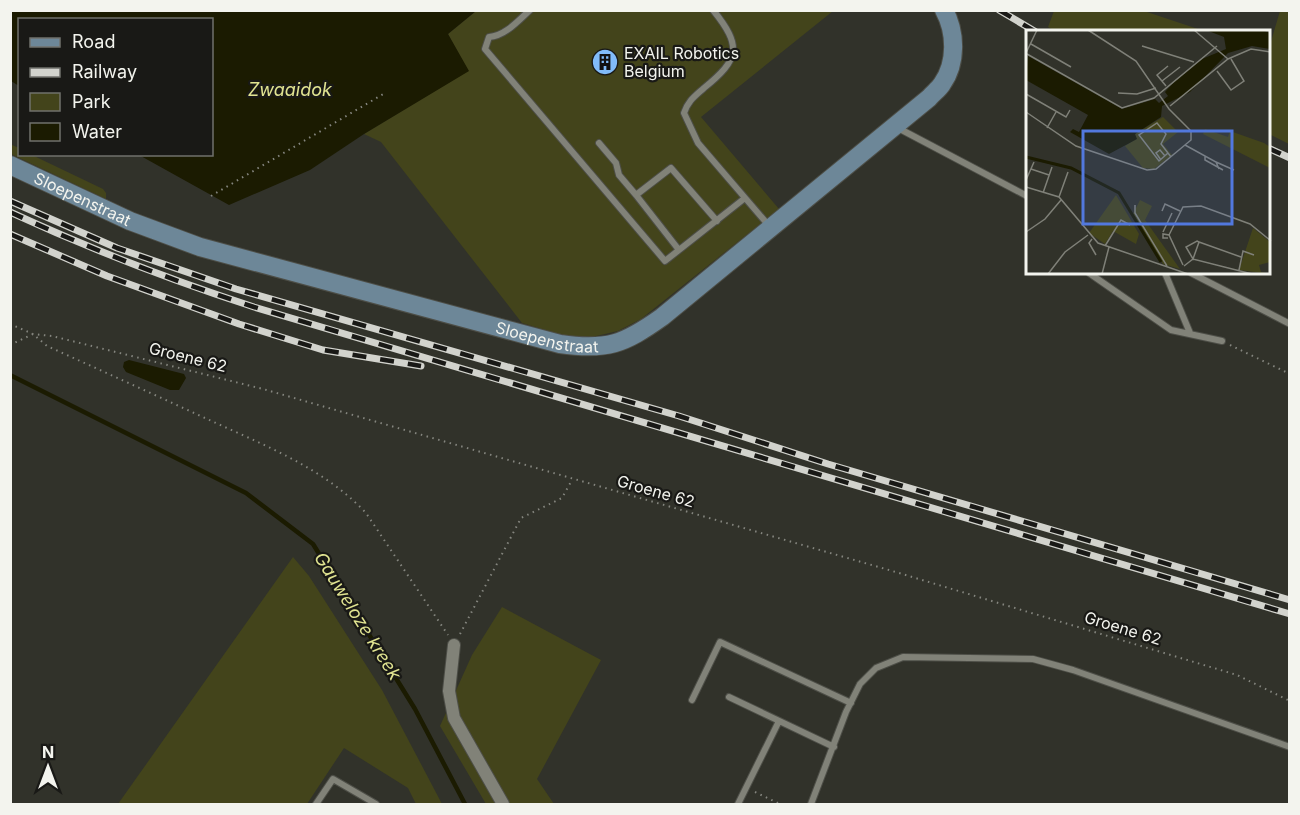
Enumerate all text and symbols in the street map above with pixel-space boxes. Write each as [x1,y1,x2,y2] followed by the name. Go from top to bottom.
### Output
[18,18,213,156] legend
[1026,30,1270,274] inset map
[72,31,115,52] text: Road
[624,43,739,81] place label: EXAIL Robotics Belgium
[590,47,620,77] building icon: EXAIL Robotics Belgium
[72,61,137,82] text: Railway
[248,79,333,100] water label: Zwaaidok
[72,91,111,112] text: Park
[72,121,122,142] text: Water
[31,168,134,230] street label: Sloepenstraat
[493,317,599,357] street label: Sloepenstraat
[147,338,229,376] street label: Groene 62
[615,470,697,512] street label: Groene 62
[310,548,406,685] water label: Gauweloze kreek
[1082,607,1164,649] street label: Groene 62
[18,737,78,797] north arrow
[42,742,54,762] text: N

